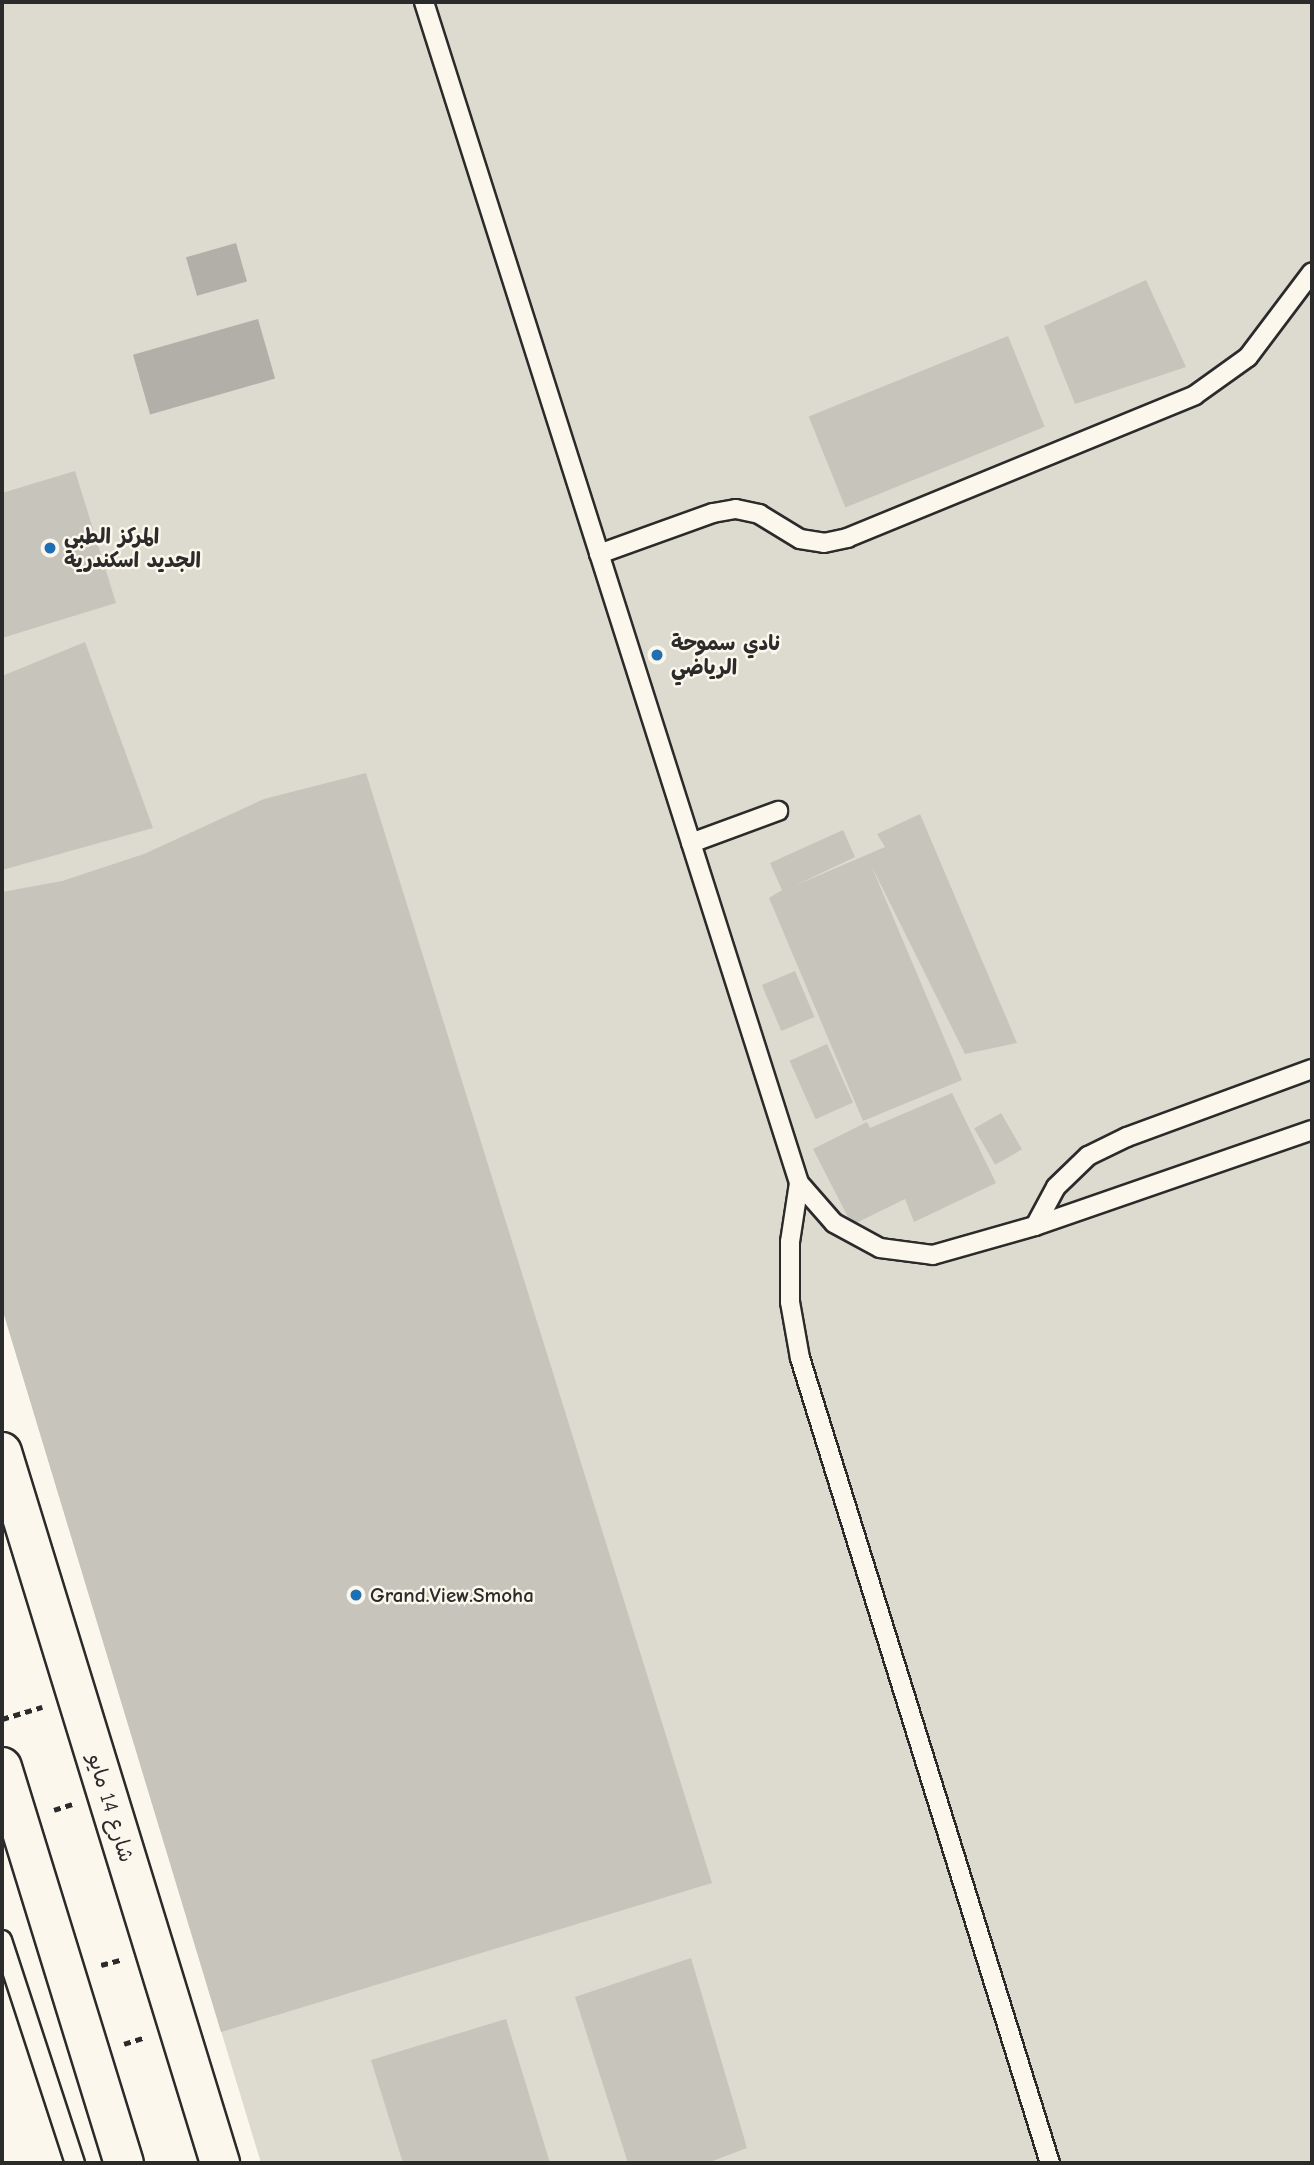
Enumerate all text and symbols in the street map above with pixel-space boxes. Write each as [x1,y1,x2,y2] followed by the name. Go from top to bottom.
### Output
[64,523,201,573] place label: المركز الطبى الجديد اسكندرية
[42,540,58,556] marker: المركز الطبى الجديد اسكندرية
[671,630,780,680] place label: نادي سموحة الرياضي
[649,647,665,663] marker: نادي سموحة الرياضي
[370,1582,534,1608] place label: Grand.View.Smoha
[348,1587,364,1603] marker: Grand.View.Smoha
[83,1751,139,1865] street label: شارع 14 مايو

